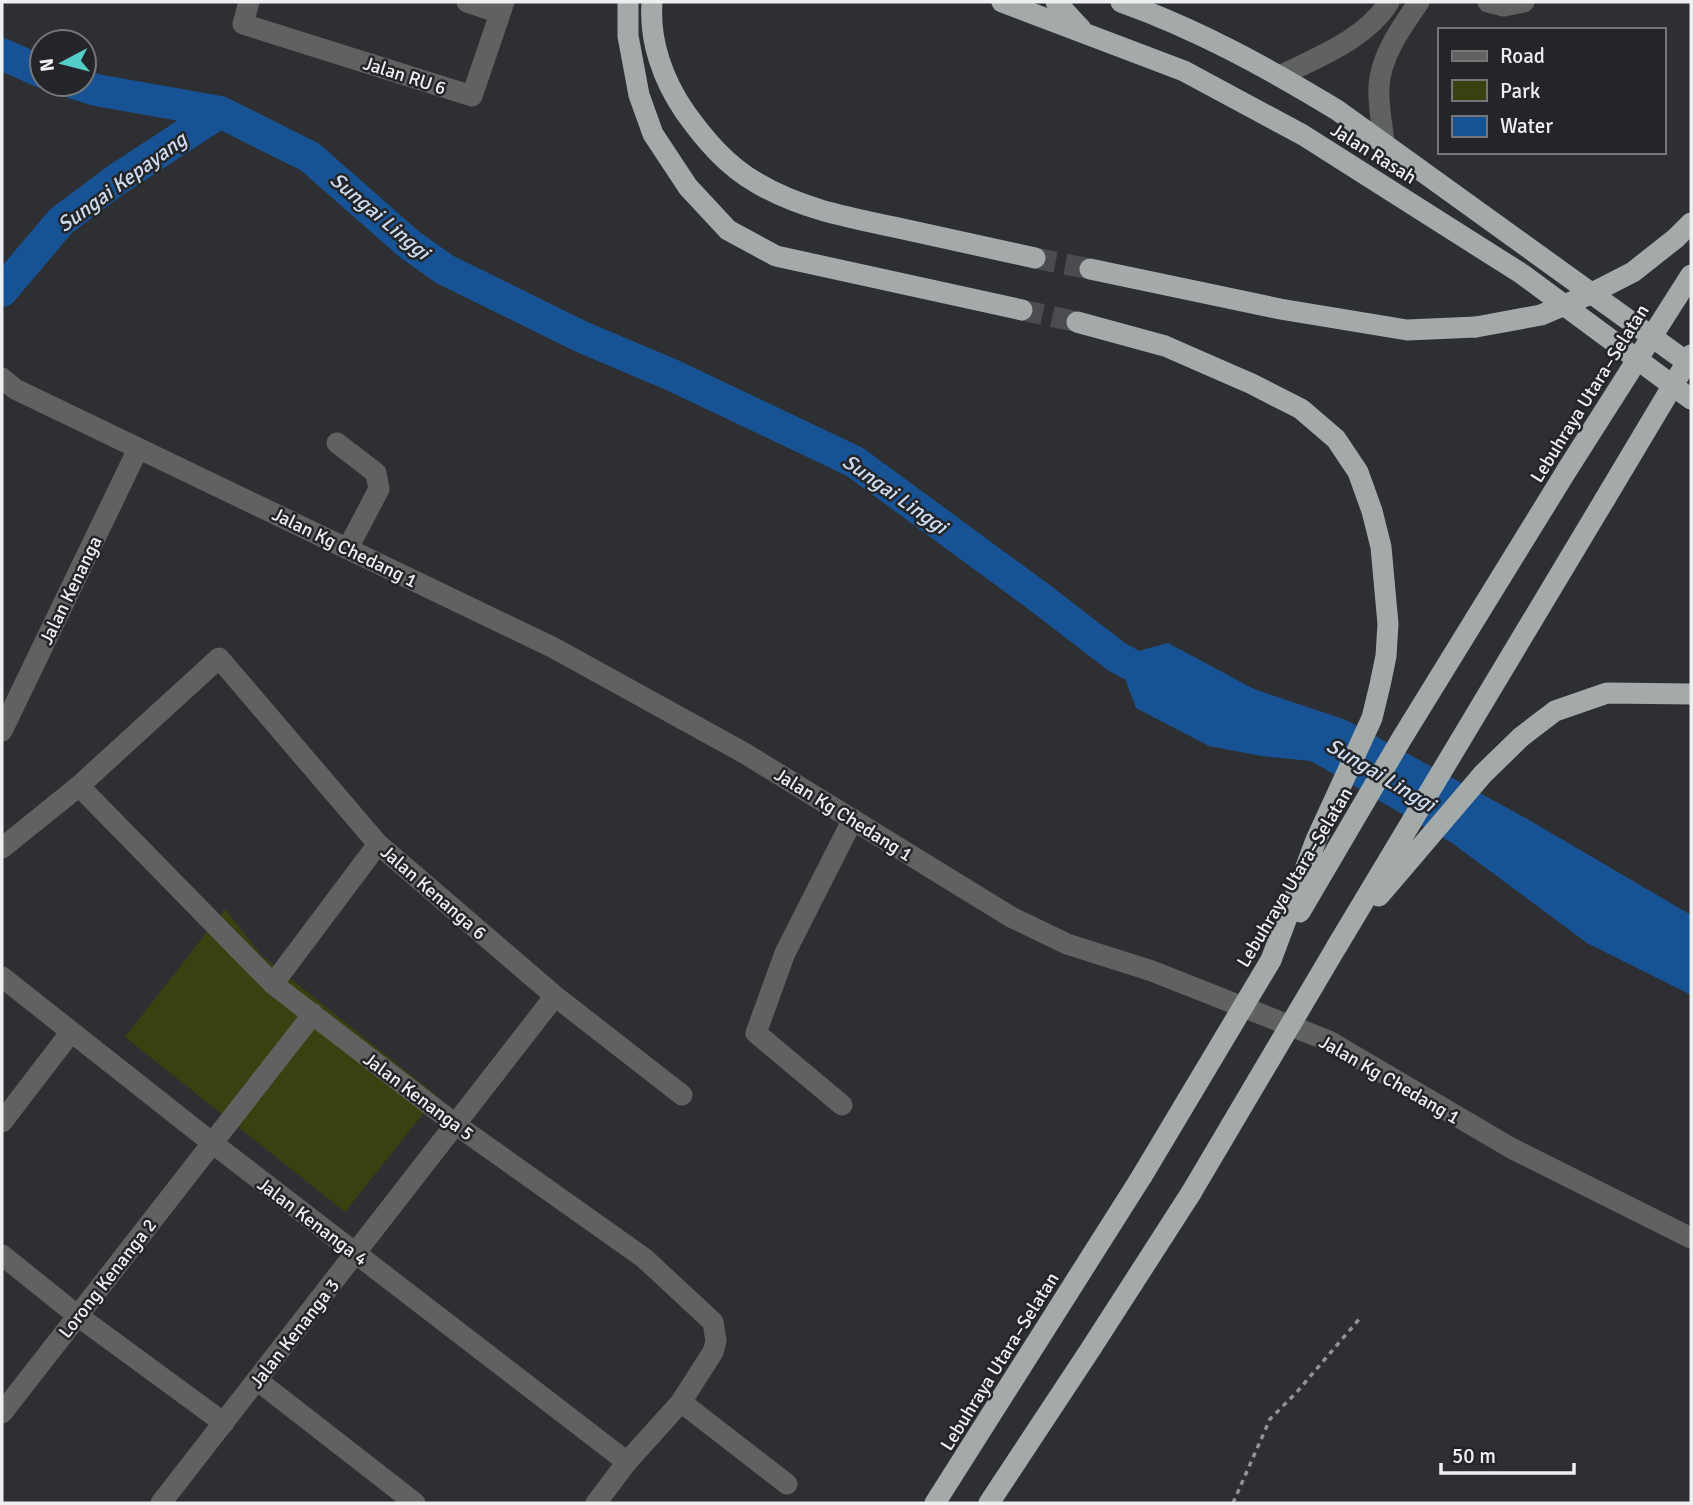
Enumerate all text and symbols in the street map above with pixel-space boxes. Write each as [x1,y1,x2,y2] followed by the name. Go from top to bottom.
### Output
[28,28,98,98] north arrow
[1438,28,1665,154] legend
[1500,43,1545,69] text: Road
[360,51,449,101] street label: Jalan RU 6
[34,57,60,73] text: N
[1500,78,1541,104] text: Park
[1500,113,1553,139] text: Water
[1326,118,1421,190] street label: Jalan Rasah
[52,125,193,238] water label: Sungai Kepayang
[325,167,437,267] water label: Sungai Linggi
[1525,300,1655,487] street label: Lebuhraya Utara–Selatan
[837,448,954,541] water label: Sungai Linggi
[268,502,421,593] street label: Jalan Kg Chedang 1
[34,532,108,649] street label: Jalan Kenanga
[1322,732,1442,819] water label: Sungai Linggi
[770,763,917,867] street label: Jalan Kg Chedang 1
[1232,783,1358,972] street label: Lebuhraya Utara–Selatan
[376,840,491,945] street label: Jalan Kenanga 6
[1315,1030,1464,1130] street label: Jalan Kg Chedang 1
[358,1047,478,1146] street label: Jalan Kenanga 5
[252,1172,372,1271] street label: Jalan Kenanga 4
[54,1214,162,1343] street label: Lorong Kenanga 2
[935,1268,1065,1455] street label: Lebuhraya Utara–Selatan
[245,1274,345,1393] street label: Jalan Kenanga 3
[1441,1432,1574,1476] scale bar
[1452,1443,1496,1469] text: 50 m

